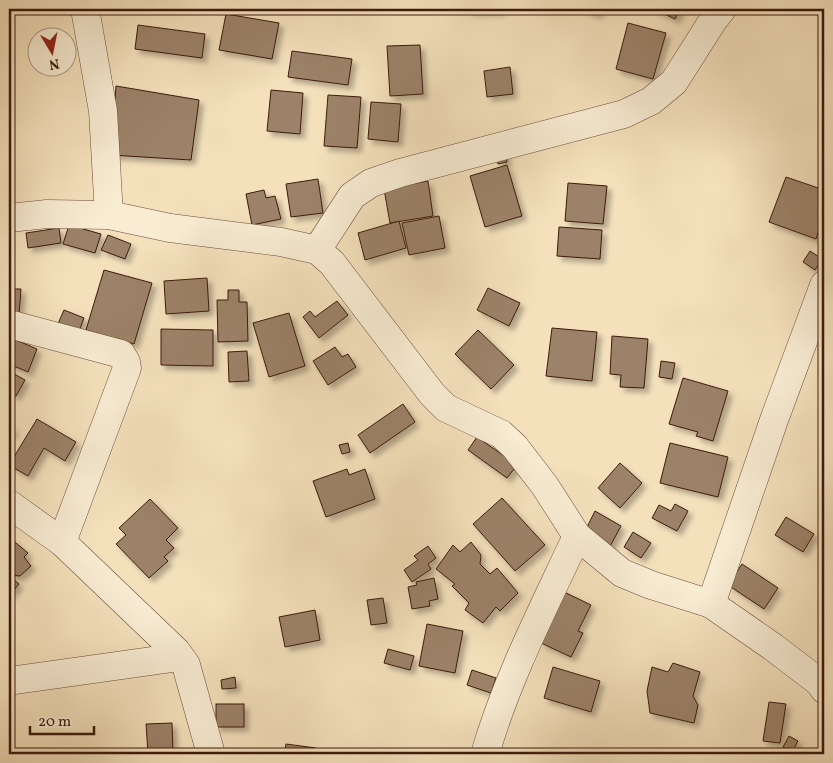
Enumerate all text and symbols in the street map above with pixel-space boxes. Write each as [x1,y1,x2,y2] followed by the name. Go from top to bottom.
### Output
[28,28,78,78] north arrow
[47,53,61,74] text: N
[30,703,94,735] scale bar
[38,712,71,733] text: 20 m

